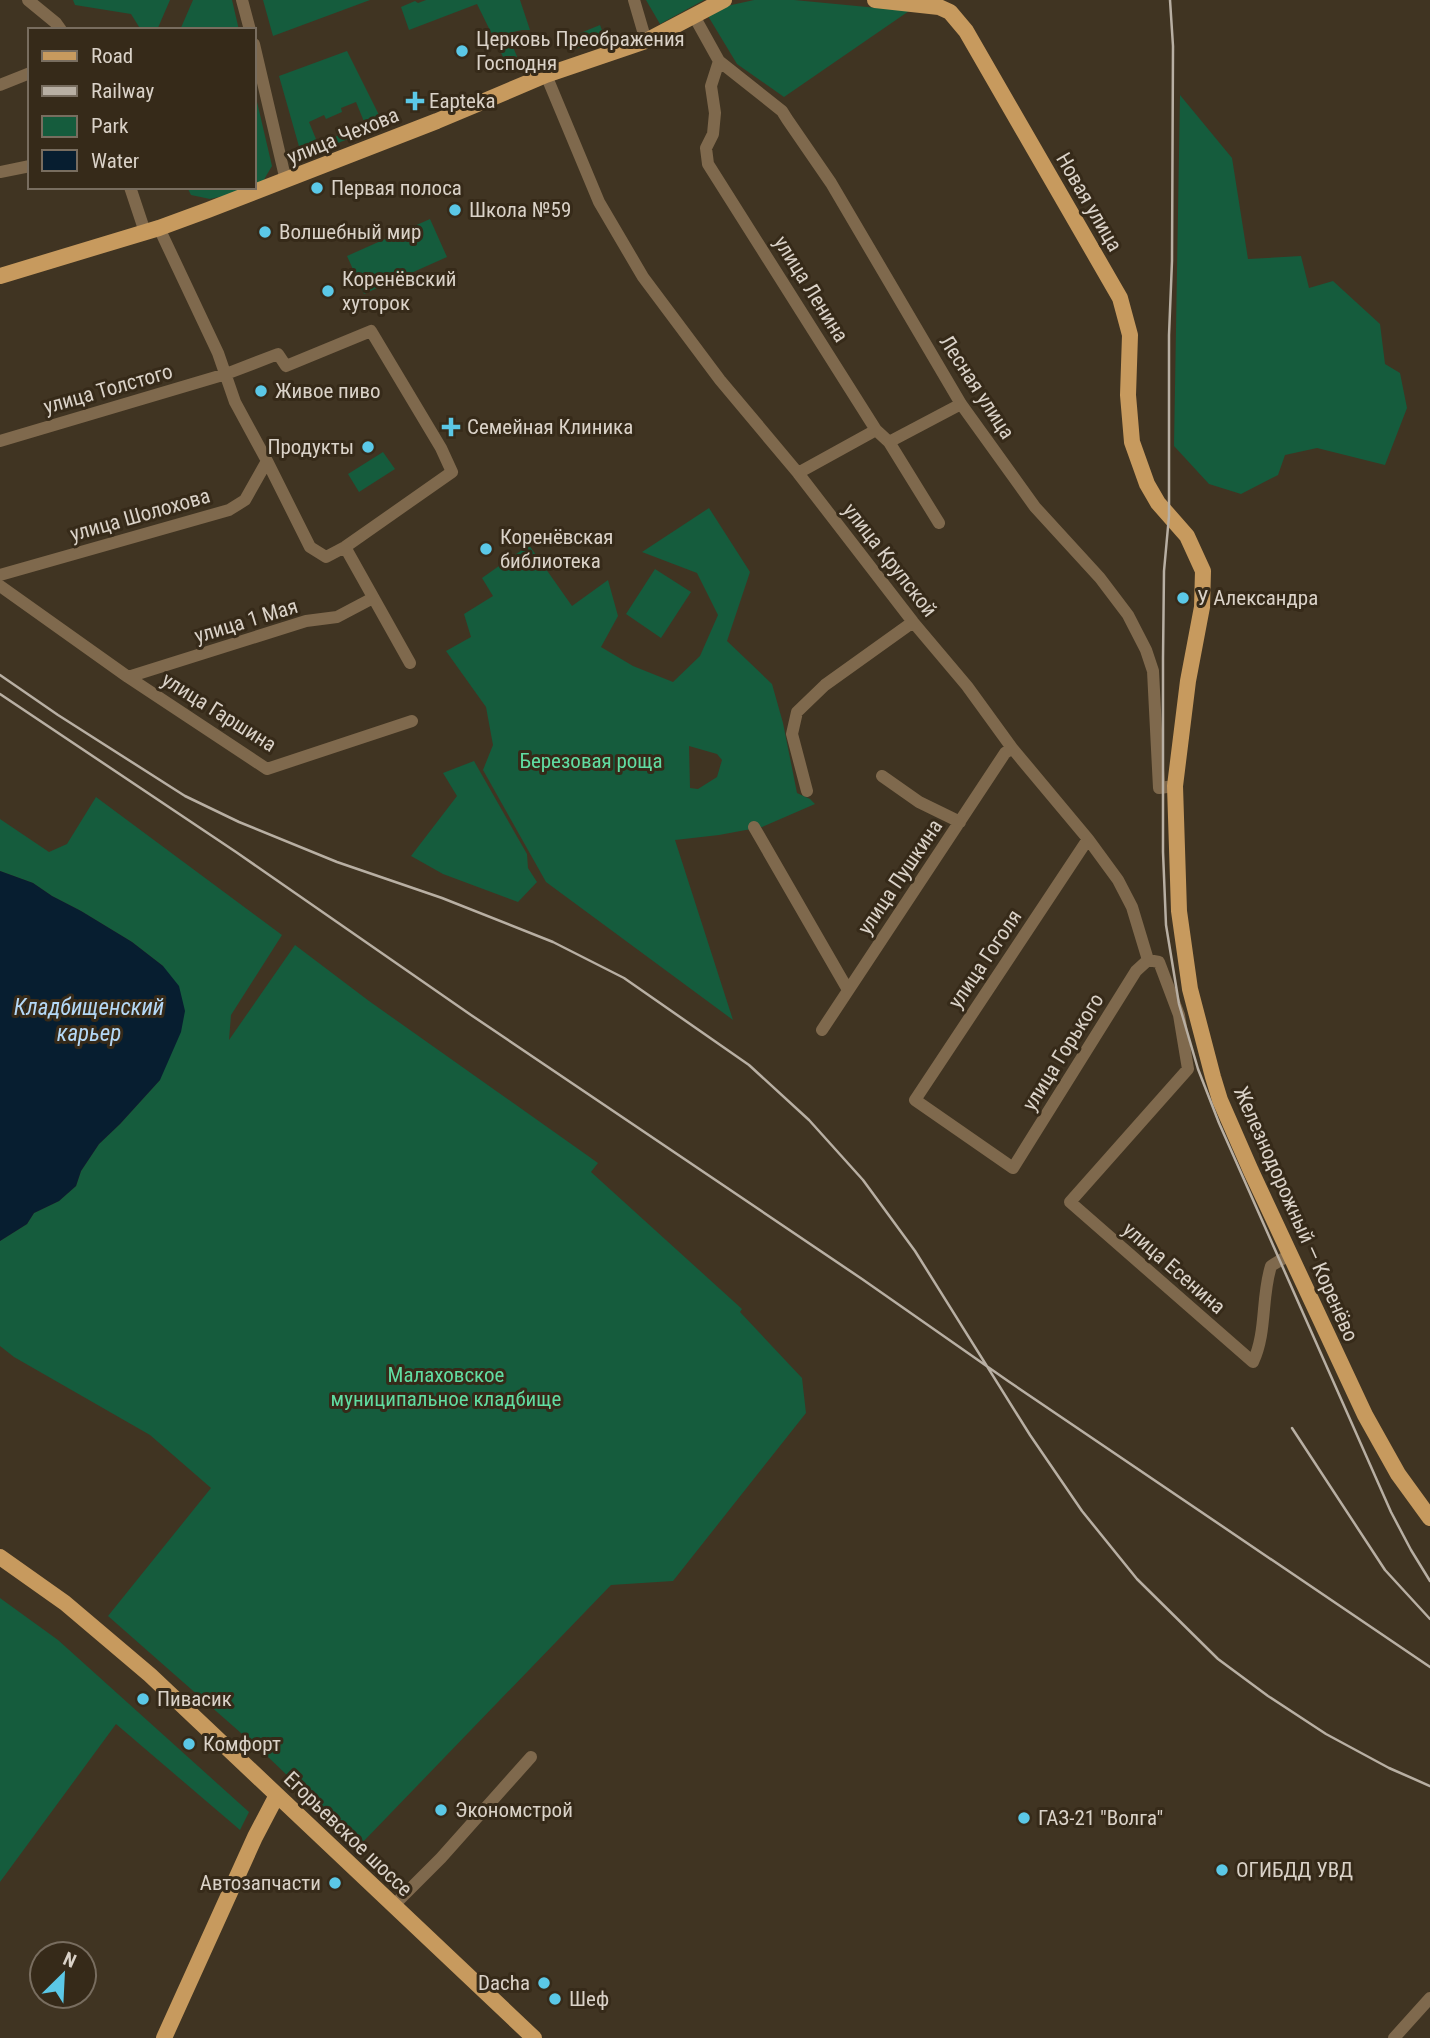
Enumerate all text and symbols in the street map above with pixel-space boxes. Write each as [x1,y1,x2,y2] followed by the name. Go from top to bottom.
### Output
[476,27,685,75] place label: Церковь Преображения Господня
[28,28,256,189] legend
[454,43,470,59] marker: Церковь Преображения Господня
[91,44,133,68] text: Road
[91,79,154,103] text: Railway
[429,89,495,113] place label: Eapteka
[407,93,423,109] marker: Eapteka
[284,103,402,169] street label: улица Чехова
[91,114,129,138] text: Park
[1051,148,1127,256] street label: Новая улица
[91,149,139,173] text: Water
[331,176,462,200] place label: Первая полоса
[309,180,325,196] marker: Первая полоса
[469,198,571,222] place label: Школа №59
[447,202,463,218] marker: Школа №59
[279,220,421,244] place label: Волшебный мир
[257,224,273,240] marker: Волшебный мир
[769,232,853,346] street label: улица Ленина
[342,267,457,315] place label: Коренёвский хуторок
[320,283,336,299] marker: Коренёвский хуторок
[935,331,1019,443] street label: Лесная улица
[41,359,175,419] street label: улица Толстого
[275,379,381,403] place label: Живое пиво
[253,383,269,399] marker: Живое пиво
[467,415,633,439] place label: Семейная Клиника
[441,417,461,437] marker: Семейная Клиника
[267,435,354,459] place label: Продукты
[360,439,376,455] marker: Продукты
[67,484,213,546] street label: улица Шолохова
[838,498,942,622] street label: улица Крупской
[500,525,613,573] place label: Коренёвская библиотека
[478,541,494,557] marker: Коренёвская библиотека
[1197,586,1318,610] place label: У Александра
[1175,590,1191,606] marker: У Александра
[191,594,301,648] street label: улица 1 Мая
[157,667,281,757] street label: улица Гаршина
[519,749,663,773] park label: Березовая роща
[853,815,947,939] street label: улица Пушкина
[943,905,1027,1013] street label: улица Гоголя
[1017,989,1109,1115] street label: улица Горького
[14,994,164,1047] water label: Кладбищенский карьер
[1229,1083,1363,1345] street label: Железнодорожный — Коренёво
[1118,1217,1230,1319] street label: улица Есенина
[331,1363,562,1411] park label: Малаховское муниципальное кладбище
[157,1687,232,1711] place label: Пивасик
[135,1691,151,1707] marker: Пивасик
[203,1732,281,1756] place label: Комфорт
[181,1736,197,1752] marker: Комфорт
[279,1767,417,1901] street label: Егорьевское шоссе
[455,1798,573,1822] place label: Экономстрой
[433,1802,449,1818] marker: Экономстрой
[1038,1806,1163,1830] place label: ГАЗ-21 "Волга"
[1016,1810,1032,1826] marker: ГАЗ-21 "Волга"
[1236,1858,1353,1882] place label: ОГИБДД УВД
[1214,1862,1230,1878] marker: ОГИБДД УВД
[200,1871,321,1895] place label: Автозапчасти
[327,1875,343,1891] marker: Автозапчасти
[28,1940,98,2010] north arrow
[60,1947,80,1973] text: N
[478,1971,530,1995] place label: Dacha
[536,1975,552,1991] marker: Dacha
[569,1987,609,2011] place label: Шеф
[547,1991,563,2007] marker: Шеф

